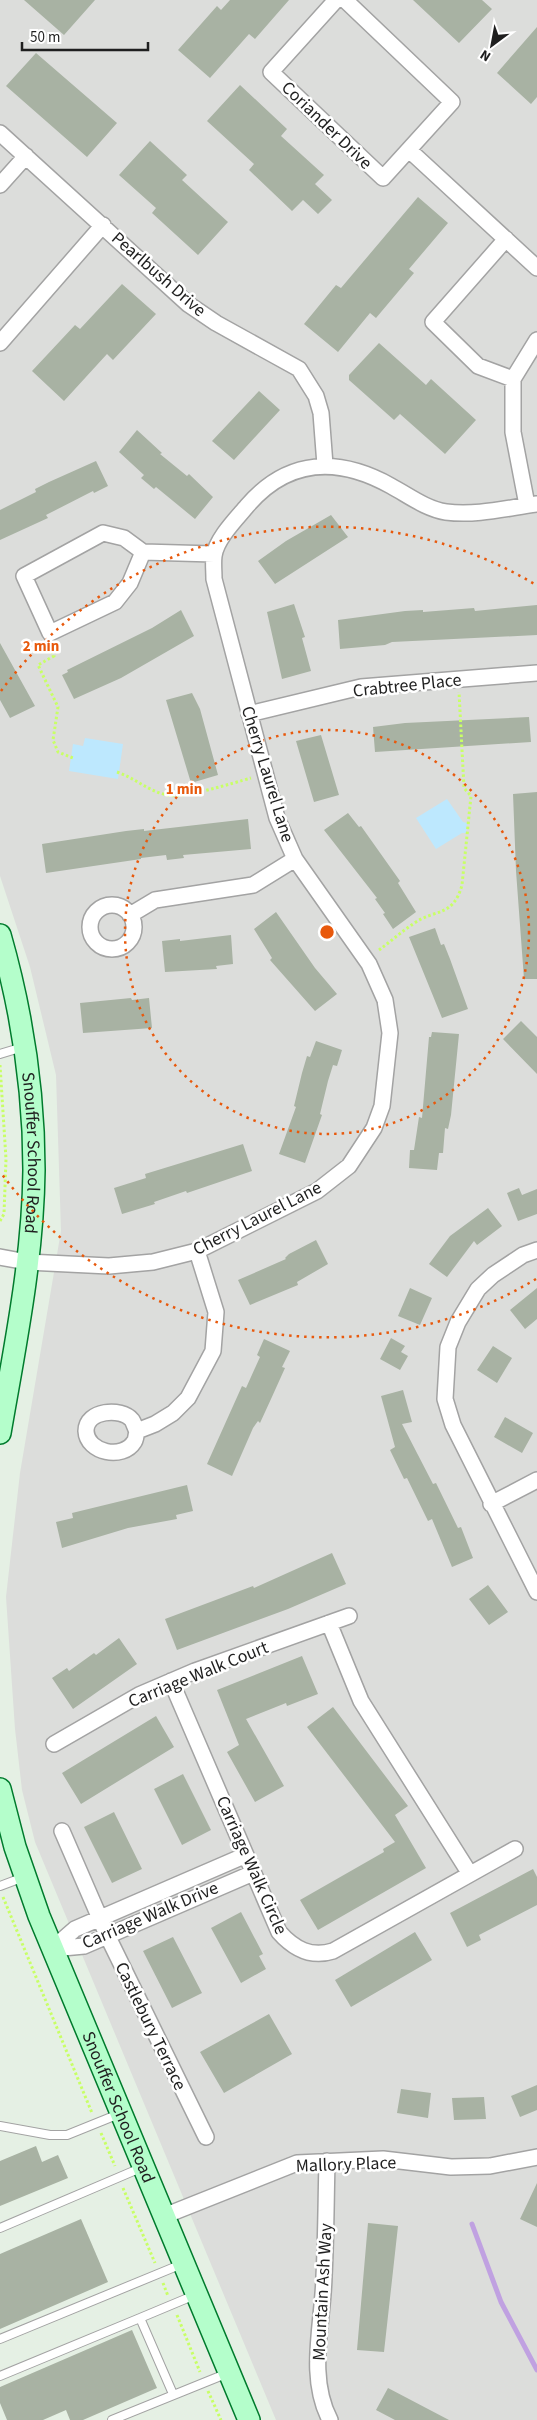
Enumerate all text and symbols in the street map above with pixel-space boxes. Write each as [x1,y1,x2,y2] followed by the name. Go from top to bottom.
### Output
[22,20,149,52] scale bar
[467,20,517,70] north arrow
[30,27,60,48] text: 50 m
[476,44,495,66] text: N
[276,76,378,175] street label: Coriander Drive
[106,226,211,323] street label: Pearlbush Drive
[23,636,59,657] text: 2 min
[352,667,463,704] street label: Crabtree Place
[235,703,300,845] street label: Cherry Laurel Lane
[166,779,202,800] text: 1 min
[318,923,336,941] centre of rings
[15,1071,46,1235] street label: Snouffer School Road
[189,1175,326,1262] street label: Cherry Laurel Lane
[124,1635,272,1714] street label: Carriage Walk Court
[210,1792,293,1939] street label: Carriage Walk Circle
[78,1875,222,1955] street label: Carriage Walk Drive
[109,1958,192,2095] street label: Castlebury Terrace
[75,2028,161,2187] street label: Snouffer School Road
[295,2150,397,2179] street label: Mallory Place
[306,2222,339,2361] street label: Mountain Ash Way

